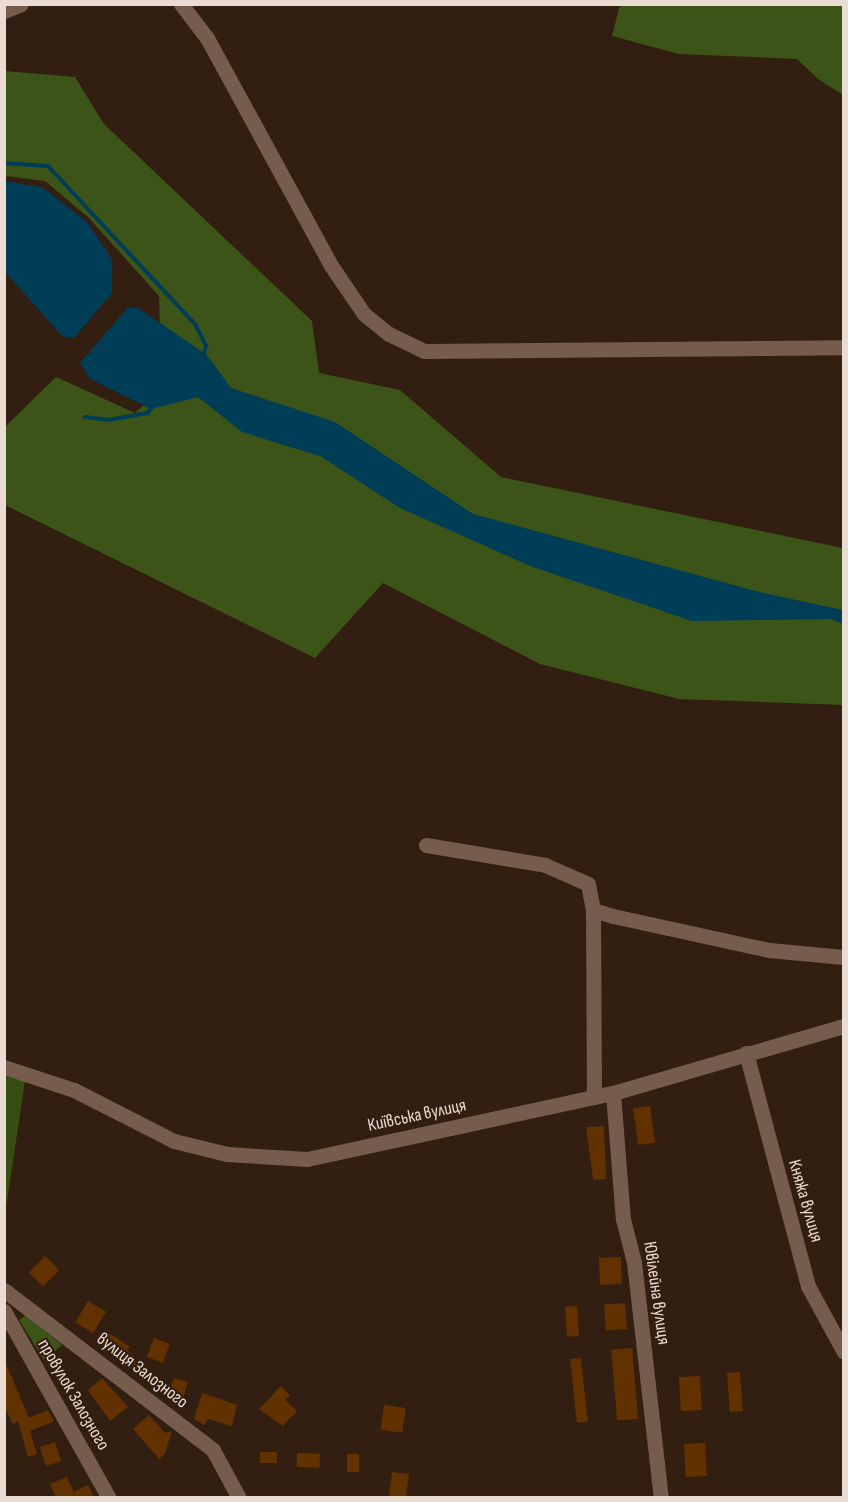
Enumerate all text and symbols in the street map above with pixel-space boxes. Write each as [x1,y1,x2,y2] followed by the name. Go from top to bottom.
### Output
[366,1095,468,1137] street label: Київська вулиця
[783,1157,827,1245] street label: Княжа вулиця
[638,1240,674,1346] street label: Ювілейна вулиця
[92,1329,192,1413] street label: вулиця Залозного
[32,1336,114,1454] street label: провулок Залозного

